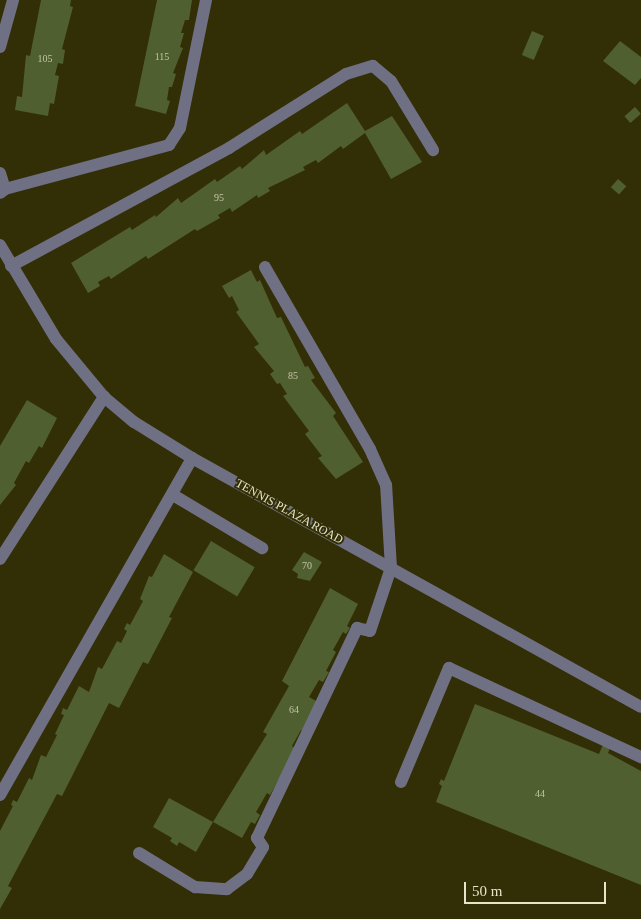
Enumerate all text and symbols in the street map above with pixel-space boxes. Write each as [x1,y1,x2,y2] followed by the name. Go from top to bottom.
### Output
[155,51,169,63] house number: 115
[38,53,52,65] house number: 105
[214,192,224,204] house number: 95
[288,370,298,382] house number: 85
[232,476,346,548] street label: TENNIS PLAZA ROAD
[302,560,312,572] house number: 70
[289,704,299,716] house number: 64
[535,788,545,800] house number: 44
[466,872,608,904] scale bar
[472,883,502,899] text: 50 m

